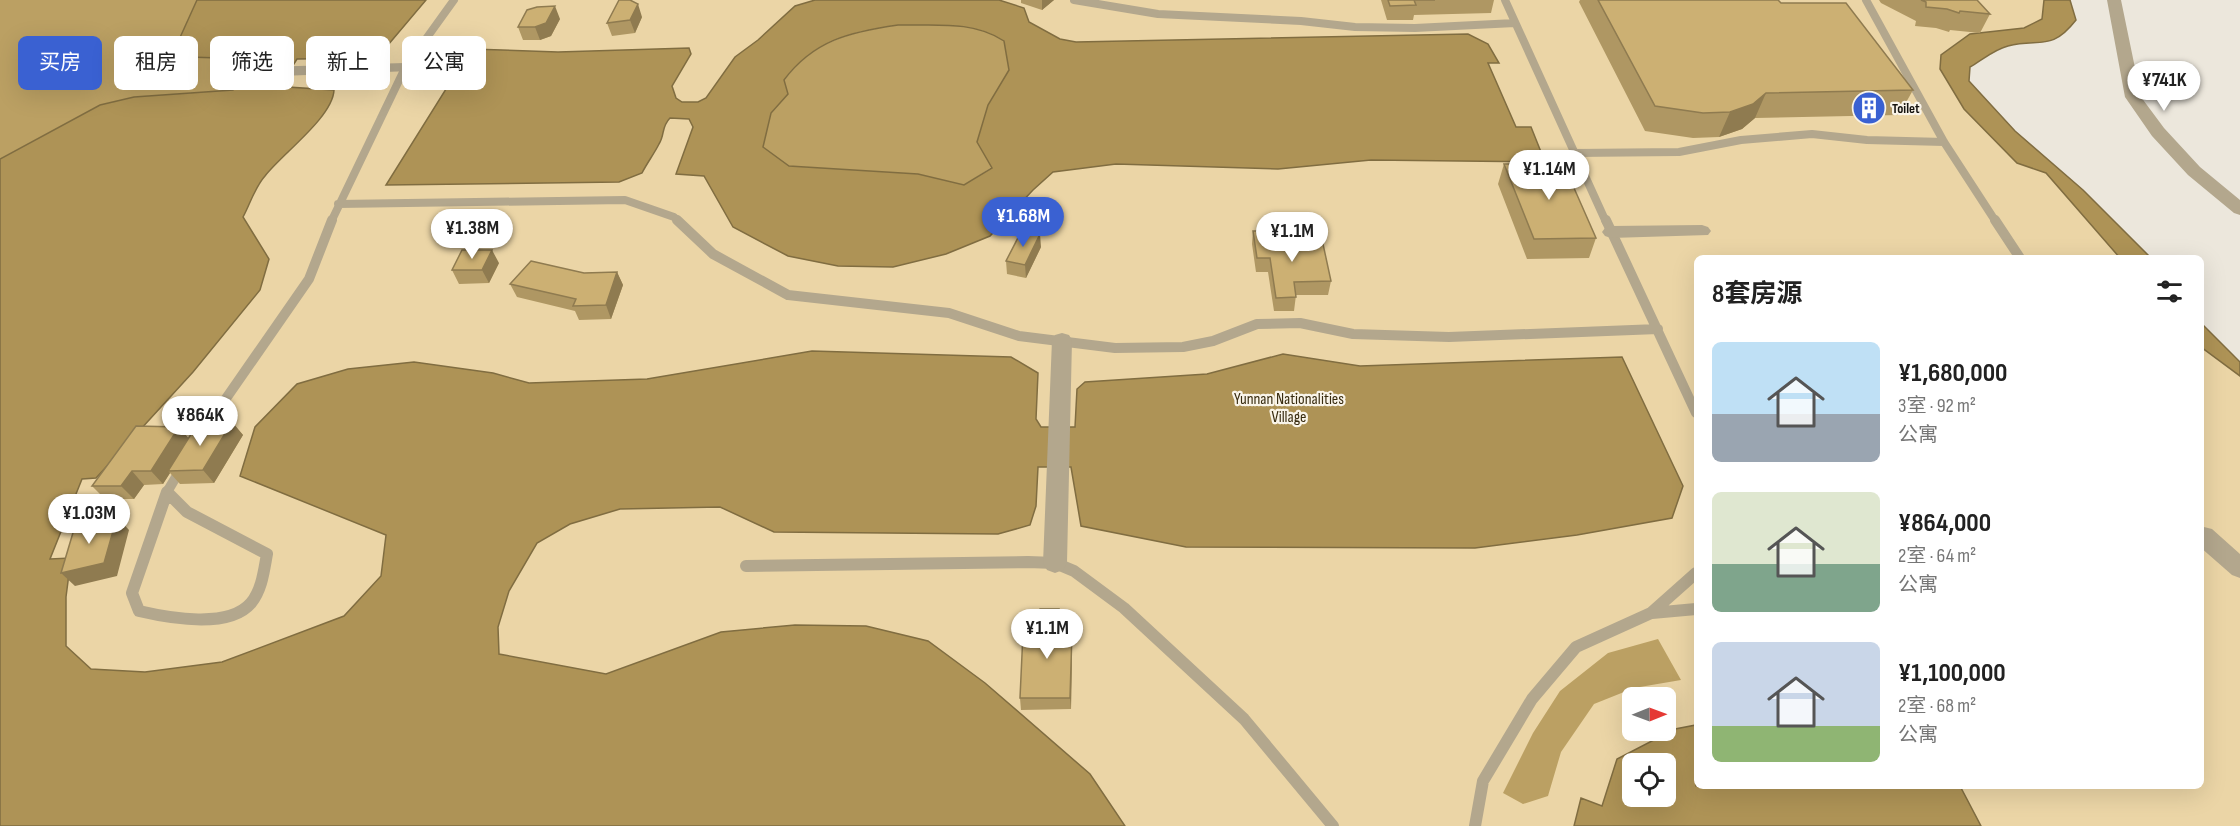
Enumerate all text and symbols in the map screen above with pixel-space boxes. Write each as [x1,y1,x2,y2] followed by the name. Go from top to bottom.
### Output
[18,36,102,90] chip: 买房
[114,36,198,90] chip: 租房
[210,36,294,90] chip: 筛选
[306,36,390,90] chip: 新上
[402,36,486,90] chip: 公寓
[2122,61,2206,112] pin: ¥741K
[2141,68,2187,92] text: ¥741K
[1851,90,1887,126] building icon: Toilet
[1892,100,1920,117] place label: Toilet
[1500,150,1598,201] pin: ¥1.14M
[1522,157,1576,181] text: ¥1.14M
[974,197,1072,248] pin: ¥1.68M
[996,204,1050,228] text: ¥1.68M
[423,209,521,260] pin: ¥1.38M
[1250,212,1334,263] pin: ¥1.1M
[445,216,499,240] text: ¥1.38M
[1270,219,1314,243] text: ¥1.1M
[2153,275,2186,308] icon: filters
[1712,279,1802,310] text: 8套房源
[1898,358,2007,389] text: ¥1,680,000
[1760,366,1832,438] icon: home
[1234,390,1344,427] park label: Yunnan Nationalities Village
[1898,394,1976,418] text: 3室 · 92 m²
[158,396,242,447] pin: ¥864K
[176,403,224,427] text: ¥864K
[1898,423,1938,447] text: 公寓
[40,494,138,545] pin: ¥1.03M
[62,501,116,525] text: ¥1.03M
[1898,508,1991,539] text: ¥864,000
[1760,516,1832,588] icon: home
[1898,544,1976,568] text: 2室 · 64 m²
[1898,573,1938,597] text: 公寓
[1005,609,1089,660] pin: ¥1.1M
[1025,616,1069,640] text: ¥1.1M
[1898,658,2006,689] text: ¥1,100,000
[1760,666,1832,738] icon: home
[1622,687,1676,741] north arrow
[1622,687,1676,807] map controls
[1898,694,1976,718] text: 2室 · 68 m²
[1898,723,1938,747] text: 公寓
[1622,753,1676,807] button: locate

